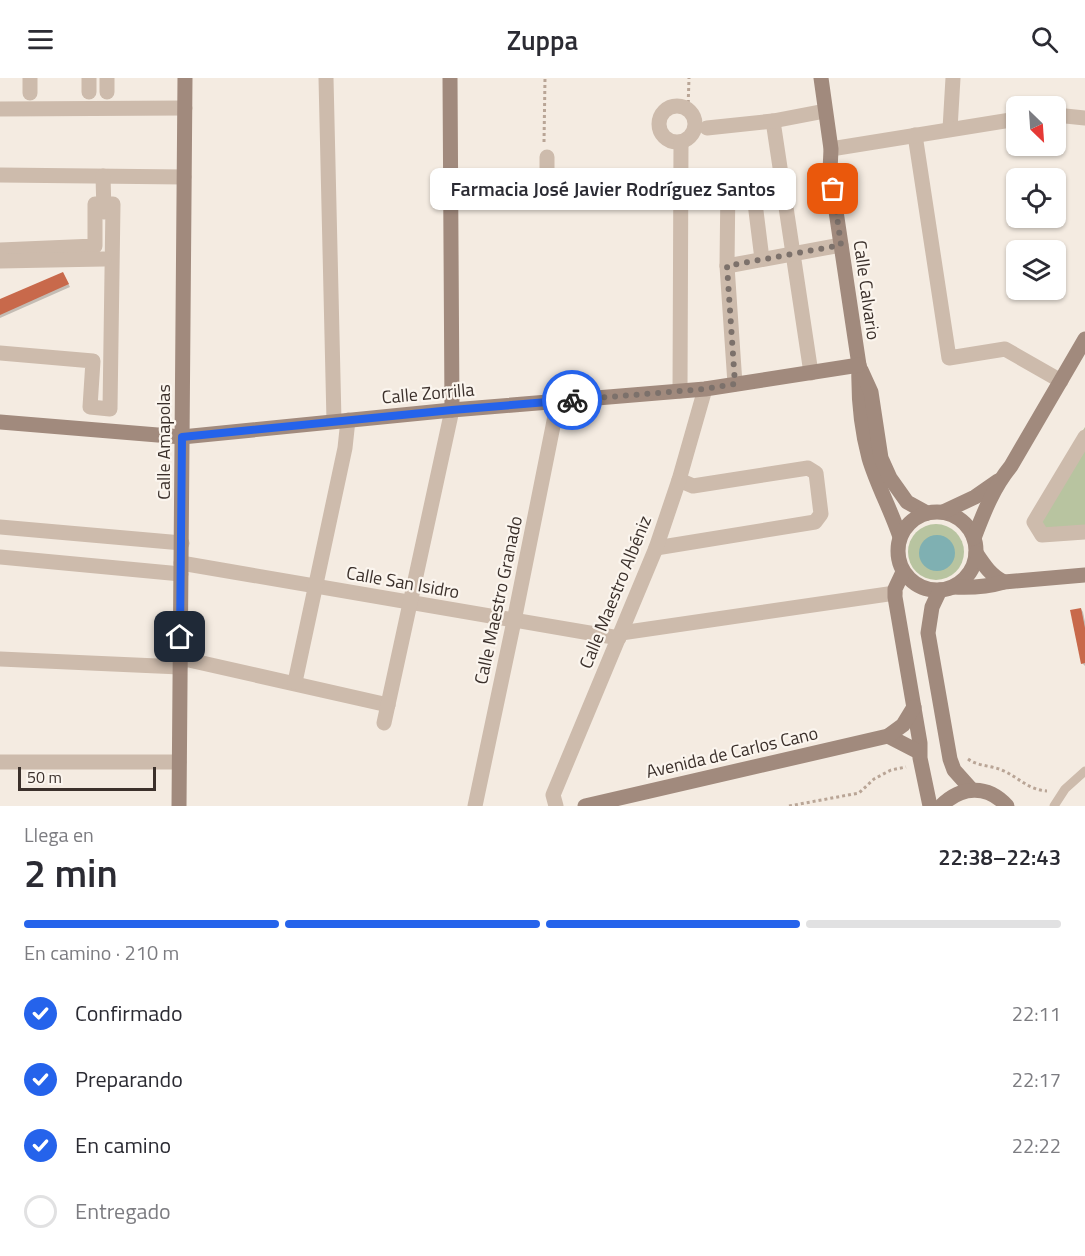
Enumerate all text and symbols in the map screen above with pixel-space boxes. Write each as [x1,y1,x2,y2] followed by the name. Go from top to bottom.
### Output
[507,19,578,60] text: Zuppa
[24,23,57,56] icon: menu
[1028,23,1061,56] icon: search
[1006,96,1066,156] north arrow
[1006,96,1066,300] map controls
[807,163,858,214] pin
[431,168,797,210] callout: Farmacia José Javier Rodríguez Santos
[1006,168,1066,228] button: locate
[816,172,849,205] icon: bag
[451,173,776,204] text: Farmacia José Javier Rodríguez Santos
[847,238,887,342] street label: Calle Calvario
[1006,240,1066,300] button: layers
[542,370,602,430] courier
[381,376,475,410] street label: Calle Zorrilla
[150,384,177,500] street label: Calle Amapolas
[556,384,589,417] icon: bike
[572,511,658,673] street label: Calle Maestro Albéniz
[467,513,529,687] street label: Calle Maestro Granado
[344,559,462,605] street label: Calle San Isidro
[154,611,205,662] pin
[163,620,196,653] icon: home
[643,719,821,785] street label: Avenida de Carlos Cano
[18,764,156,792] scale bar
[27,765,62,789] text: 50 m
[24,819,94,850] text: Llega en
[938,840,1061,874] text: 22:38–22:43
[24,843,118,902] text: 2 min
[24,937,179,968] text: En camino · 210 m
[75,996,183,1030] text: Confirmado
[24,997,57,1030] icon: check
[1012,998,1061,1029] text: 22:11
[75,1062,183,1096] text: Preparando
[24,1063,57,1096] icon: check
[1012,1064,1061,1095] text: 22:17
[75,1128,171,1162] text: En camino
[24,1129,57,1162] icon: check
[1012,1130,1061,1161] text: 22:22
[75,1194,171,1228] text: Entregado

